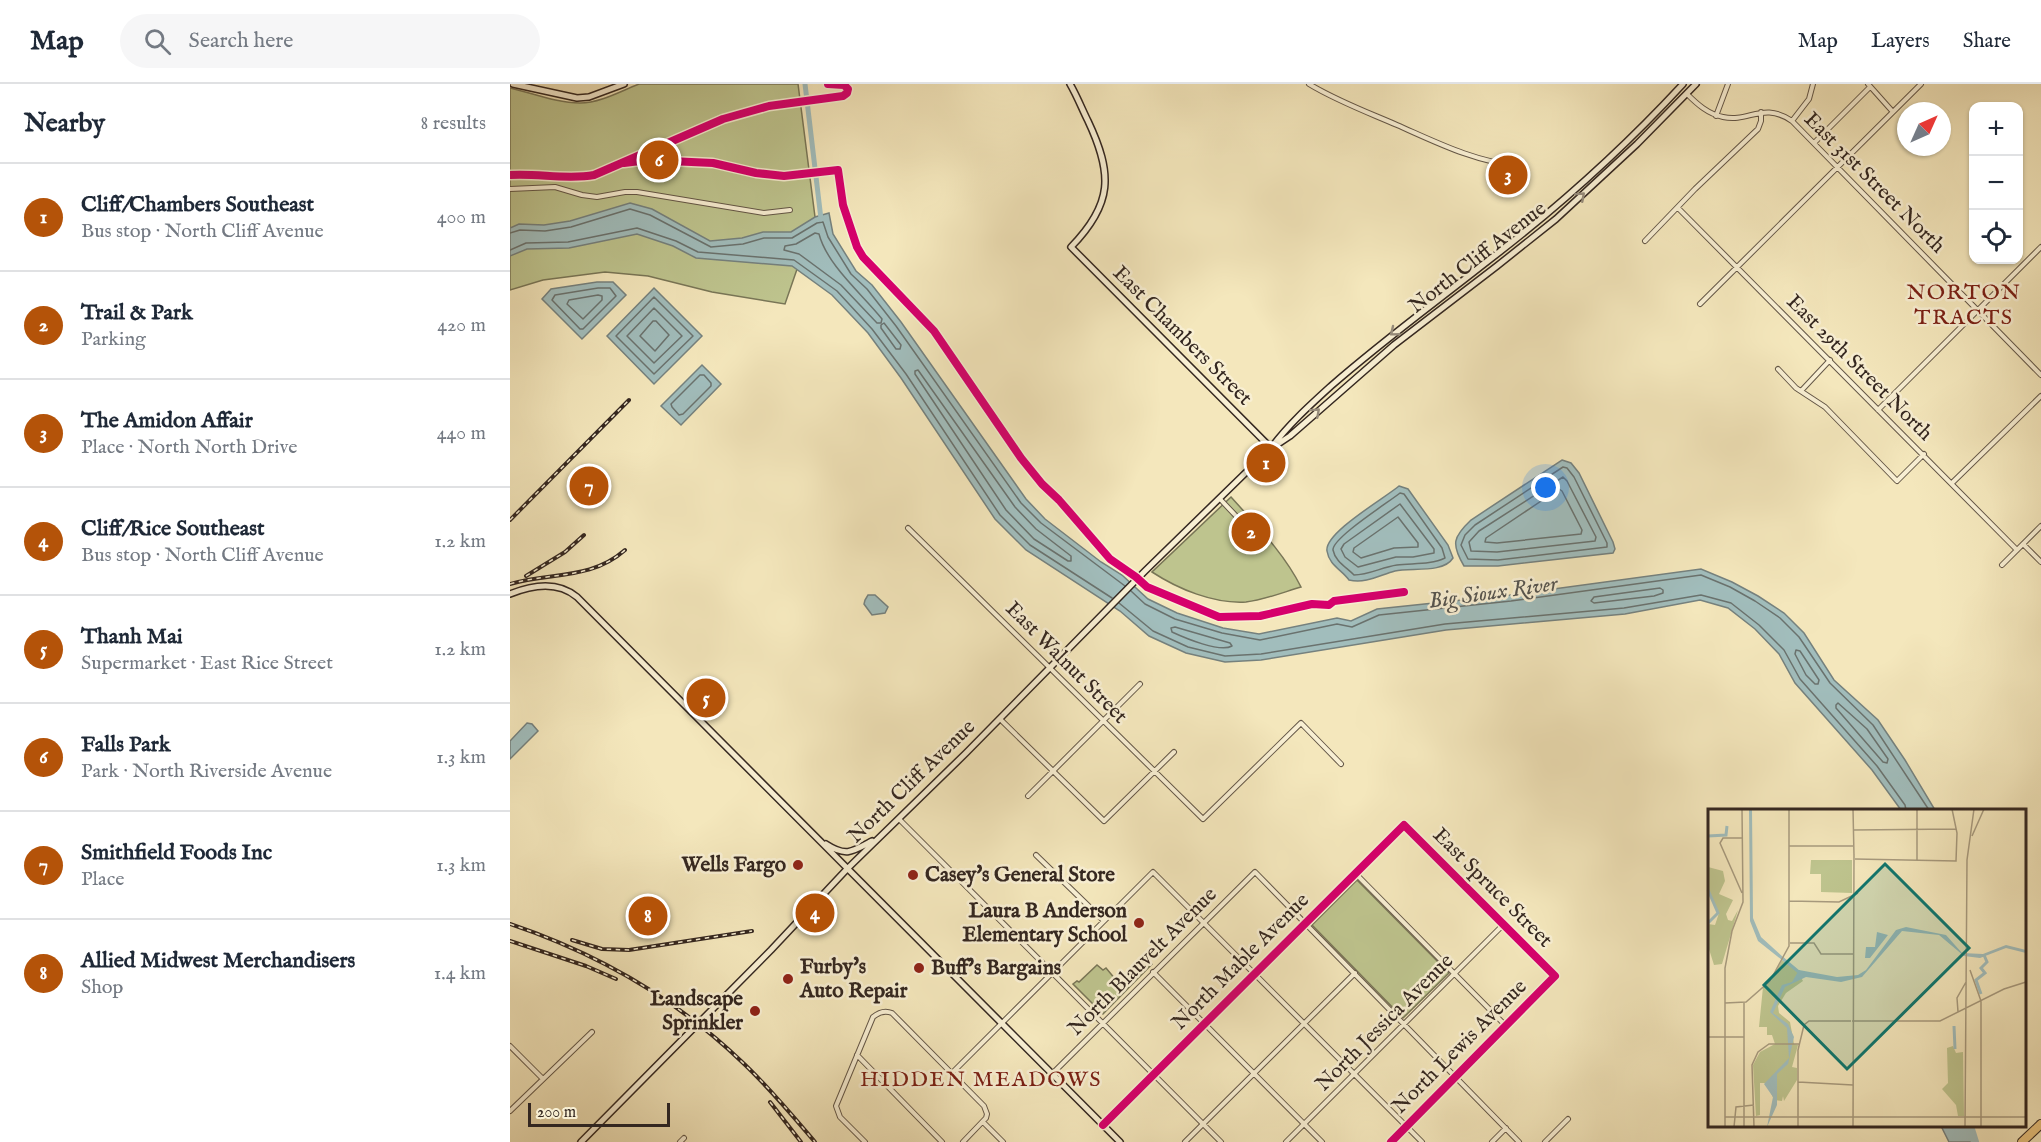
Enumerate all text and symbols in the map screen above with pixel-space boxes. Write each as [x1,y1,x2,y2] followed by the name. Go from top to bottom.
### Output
[120,14,540,68] search box
[30,24,84,59] text: Map
[141,25,174,58] icon: search
[189,27,293,55] text: Search here
[1798,28,1838,55] text: Map
[1871,28,1930,55] text: Layers
[1963,28,2011,55] text: Share
[1897,102,1951,156] north arrow
[1969,102,2023,264] map controls
[1969,102,2023,156] button: +
[24,107,105,140] text: Nearby
[1798,107,1950,259] street label: East 31st Street North
[420,111,486,136] text: 8 results
[640,138,678,182] pin: 6
[1488,152,1528,197] pin: 3
[1969,156,2023,210] button: −
[81,191,314,219] text: Cliff/Chambers Southeast
[1575,192,1585,203] one-way arrow
[1404,196,1552,320] street label: North Cliff Avenue
[40,205,47,230] text: 1
[437,205,486,230] text: 400 m
[1969,210,2023,264] button: locate
[81,219,324,244] text: Bus stop · North Cliff Avenue
[1106,260,1258,412] street label: East Chambers Street
[1906,279,2022,332] district label: NORTON TRACTS
[1780,289,1938,447] street label: East 29th Street North
[81,299,193,327] text: Trail & Park
[39,313,48,338] text: 2
[437,313,486,338] text: 420 m
[1390,325,1401,336] one-way arrow
[81,327,146,352] text: Parking
[81,407,253,435] text: The Amidon Affair
[1309,408,1320,419] one-way arrow
[40,421,47,446] text: 3
[437,421,486,446] text: 440 m
[81,435,298,460] text: Place · North North Drive
[1246,440,1286,485] pin: 1
[570,464,608,508] pin: 7
[1531,473,1560,502] your location
[1232,510,1270,554] pin: 2
[81,515,265,543] text: Cliff/Rice Southeast
[39,529,48,554] text: 4
[434,529,486,554] text: 1.2 km
[81,543,324,568] text: Bus stop · North Cliff Avenue
[1427,570,1561,616] water label: Big Sioux River
[999,596,1133,730] street label: East Walnut Street
[81,623,183,651] text: Thanh Mai
[40,637,47,662] text: 5
[434,637,486,662] text: 1.2 km
[81,651,333,676] text: Supermarket · East Rice Street
[686,676,726,720] pin: 5
[843,714,982,850] street label: North Cliff Avenue
[81,731,171,759] text: Falls Park
[39,745,48,770] text: 6
[436,745,486,770] text: 1.3 km
[81,759,332,784] text: Park · North Riverside Avenue
[1708,809,2026,1127] inset map
[1426,822,1558,954] street label: East Spruce Street
[81,839,272,867] text: Smithfield Foods Inc
[680,852,787,879] place label: Wells Fargo
[39,853,48,878] text: 7
[436,853,486,878] text: 1.3 km
[791,858,805,872] marker: Wells Fargo
[925,862,1115,889] place label: Casey's General Store
[81,867,124,892] text: Place
[906,868,920,882] marker: Casey's General Store
[1063,882,1223,1042] street label: North Blauvelt Avenue
[1167,887,1316,1036] street label: North Mable Avenue
[796,890,834,936] pin: 4
[628,894,668,938] pin: 8
[962,898,1128,949] place label: Laura B Anderson Elementary School
[1132,916,1146,930] marker: Laura B Anderson Elementary School
[81,947,355,975] text: Allied Midwest Merchandisers
[1310,948,1460,1098] street label: North Jessica Avenue
[799,954,908,1005] place label: Furby's Auto Repair
[931,955,1061,982] place label: Buff's Bargains
[40,961,47,986] text: 8
[434,961,486,986] text: 1.4 km
[912,961,926,975] marker: Buff's Bargains
[781,972,795,986] marker: Furby's Auto Repair
[1387,974,1533,1120] street label: North Lewis Avenue
[81,975,123,1000] text: Shop
[650,986,743,1037] place label: Landscape Sprinkler
[748,1004,762,1018] marker: Landscape Sprinkler
[860,1066,1102,1094] district label: HIDDEN MEADOWS
[528,1100,670,1128] scale bar
[537,1103,576,1123] text: 200 m

